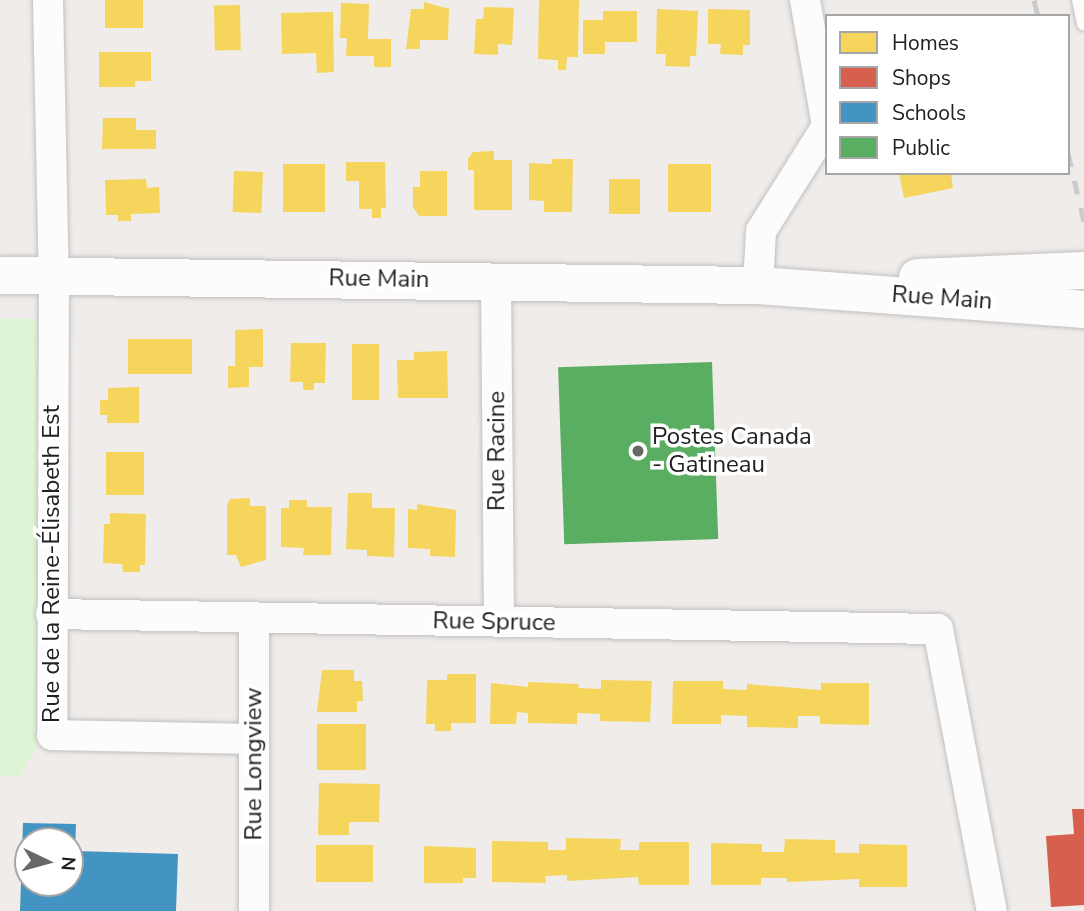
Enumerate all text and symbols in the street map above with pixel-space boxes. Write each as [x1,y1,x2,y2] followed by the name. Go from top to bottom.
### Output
[825,14,1070,175] legend
[892,29,959,57] text: Homes
[892,64,951,92] text: Shops
[892,99,966,127] text: Schools
[892,134,950,162] text: Public
[328,264,430,294] street label: Rue Main
[891,280,993,316] street label: Rue Main
[483,391,511,511] street label: Rue Racine
[38,405,66,723] street label: Rue de la Reine-Élisabeth Est
[652,423,812,479] place label: Postes Canada - Gatineau
[630,443,646,459] marker: Postes Canada - Gatineau
[432,607,556,637] street label: Rue Spruce
[240,687,268,841] street label: Rue Longview
[14,827,84,897] north arrow
[54,855,81,872] text: N

